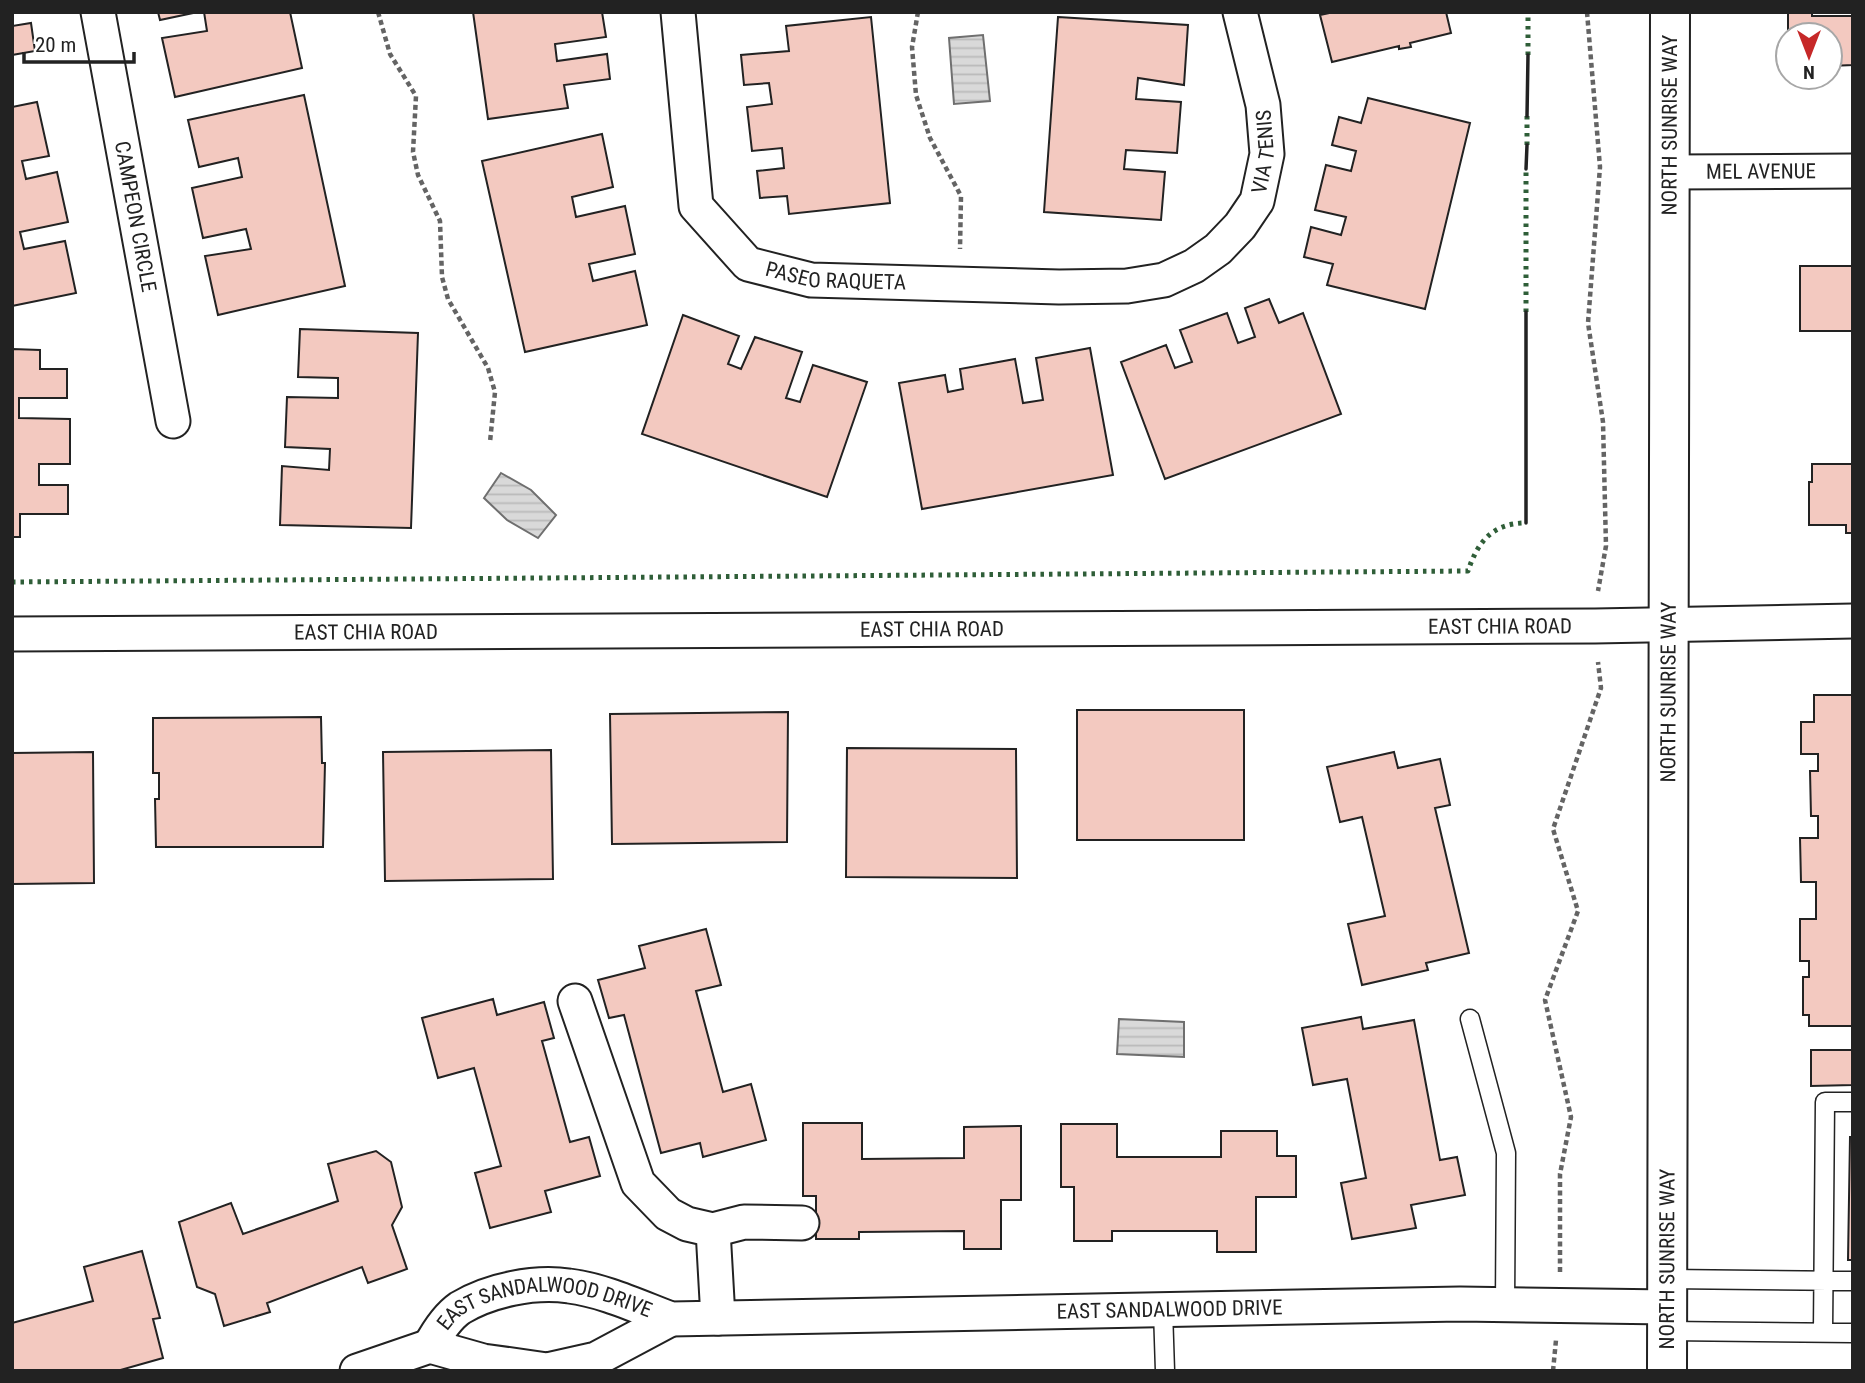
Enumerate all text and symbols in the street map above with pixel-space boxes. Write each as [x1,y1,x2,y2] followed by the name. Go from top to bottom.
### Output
[24,21,135,65] scale bar
[1774,21,1844,91] north arrow
[35,33,76,57] text: 20 m
[1658,35,1682,215] street label: NORTH SUNRISE WAY
[1803,61,1815,84] text: N
[1247,109,1280,196] street label: VIA TENIS
[110,139,161,294] street label: CAMPEON CIRCLE
[1706,159,1816,184] street label: MEL AVENUE
[763,257,906,295] street label: PASEO RAQUETA
[1656,602,1681,782] street label: NORTH SUNRISE WAY
[1428,614,1572,639] street label: EAST CHIA ROAD
[860,617,1004,642] street label: EAST CHIA ROAD
[294,620,438,645] street label: EAST CHIA ROAD
[1655,1169,1679,1349] street label: NORTH SUNRISE WAY
[432,1272,656,1335] street label: EAST SANDALWOOD DRIVE
[1056,1295,1283,1324] street label: EAST SANDALWOOD DRIVE

